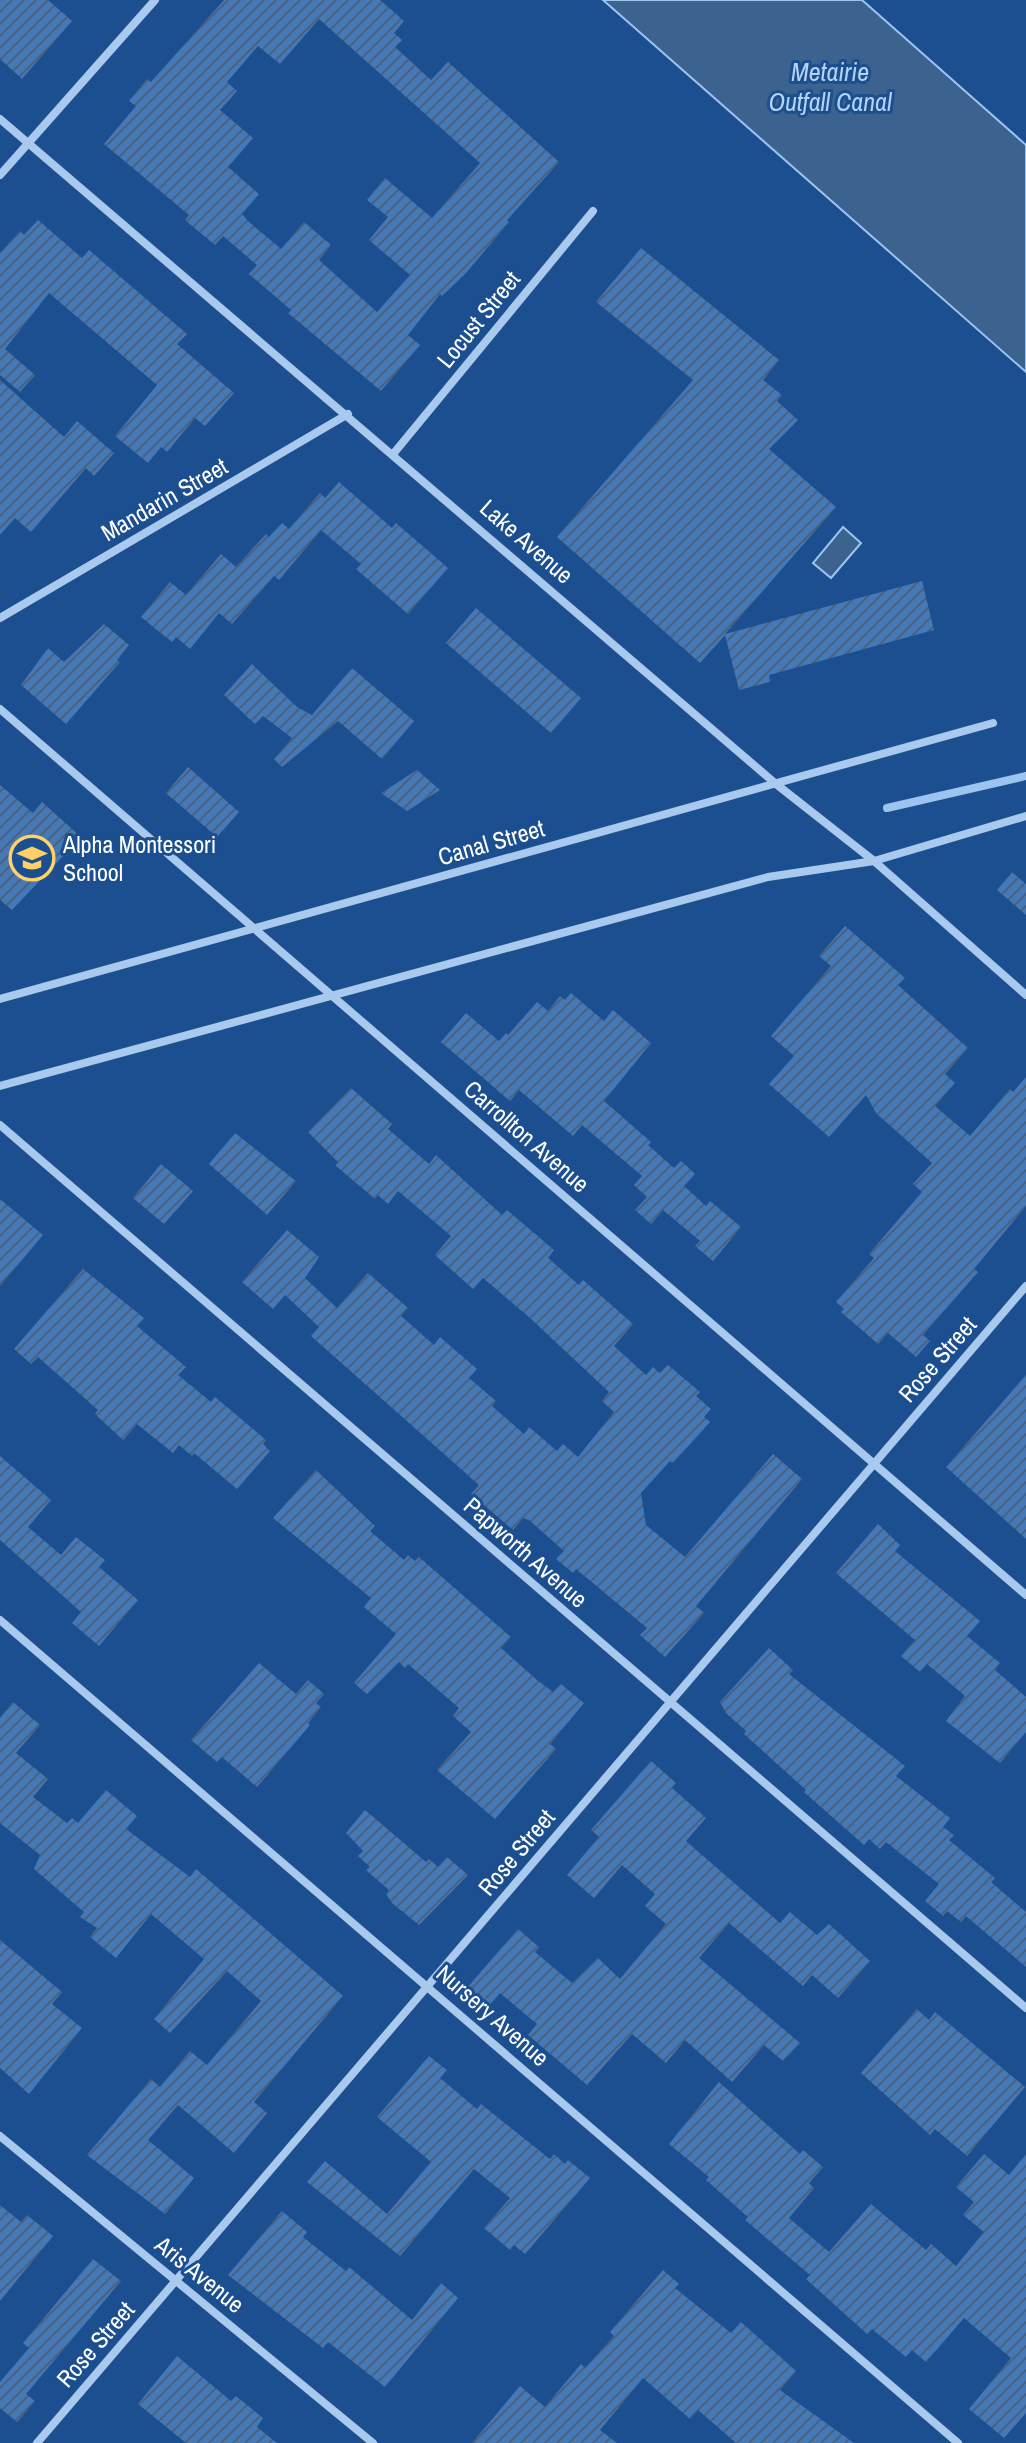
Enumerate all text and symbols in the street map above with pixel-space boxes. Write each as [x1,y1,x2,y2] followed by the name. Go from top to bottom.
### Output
[768,54,893,119] water label: Metairie Outfall Canal
[429,263,527,374] street label: Locust Street
[95,450,234,548] street label: Mandarin Street
[474,492,580,590] street label: Lake Avenue
[434,811,548,872] street label: Canal Street
[62,828,216,888] place label: Alpha Montessori School
[8,834,56,882] school or university icon: Alpha Montessori School
[458,1073,596,1199] street label: Carrollton Avenue
[891,1309,984,1409] street label: Rose Street
[457,1489,595,1615] street label: Papworth Avenue
[470,1802,562,1902] street label: Rose Street
[430,1957,556,2073] street label: Nursery Avenue
[148,2228,251,2320] street label: Aris Avenue
[49,2294,142,2394] street label: Rose Street

